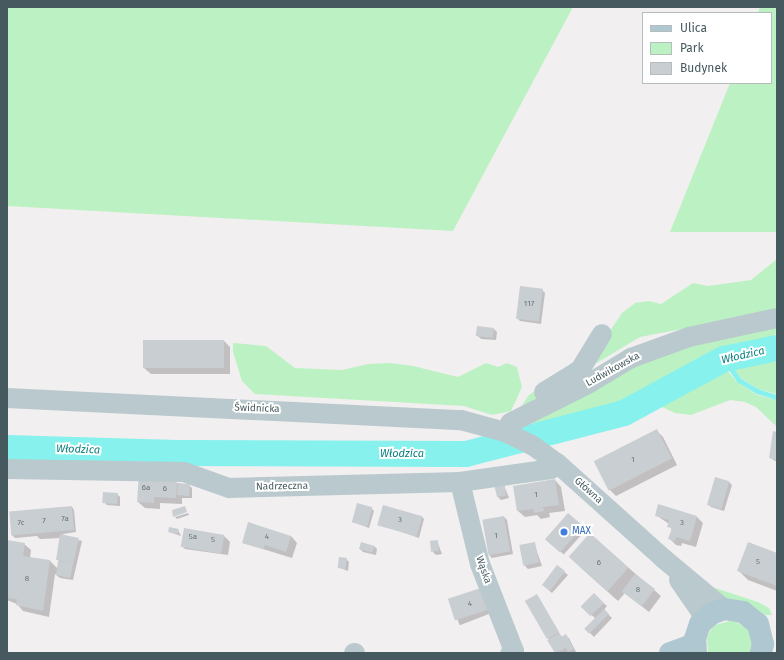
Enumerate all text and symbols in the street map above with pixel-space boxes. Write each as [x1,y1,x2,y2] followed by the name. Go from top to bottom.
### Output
[642,12,772,84] legend
[680,21,707,35] text: Ulica
[680,41,704,55] text: Park
[680,61,727,75] text: Budynek
[524,299,534,309] house number: 117
[720,345,766,367] water label: Włodzica
[584,350,642,390] street label: Ludwikowska
[234,402,280,416] street label: Świdnicka
[56,443,100,457] water label: Włodzica
[380,447,424,461] water label: Włodzica
[631,455,635,465] house number: 1
[571,475,605,507] street label: Główna
[256,481,308,493] street label: Nadrzeczna
[142,483,150,493] house number: 6a
[163,484,167,494] house number: 6
[534,490,538,500] house number: 1
[61,514,69,524] house number: 7a
[398,515,402,525] house number: 3
[42,516,46,526] house number: 7
[17,518,25,528] house number: 7c
[680,518,684,528] house number: 3
[572,526,591,538] place label: MAX
[559,527,569,537] marker: MAX
[494,531,498,541] house number: 1
[189,532,197,542] house number: 5a
[265,532,269,542] house number: 4
[211,535,215,545] house number: 5
[473,555,493,585] street label: Wąska
[756,557,760,567] house number: 5
[597,558,601,568] house number: 6
[25,574,29,584] house number: 8
[636,585,640,595] house number: 8
[468,599,472,609] house number: 4

